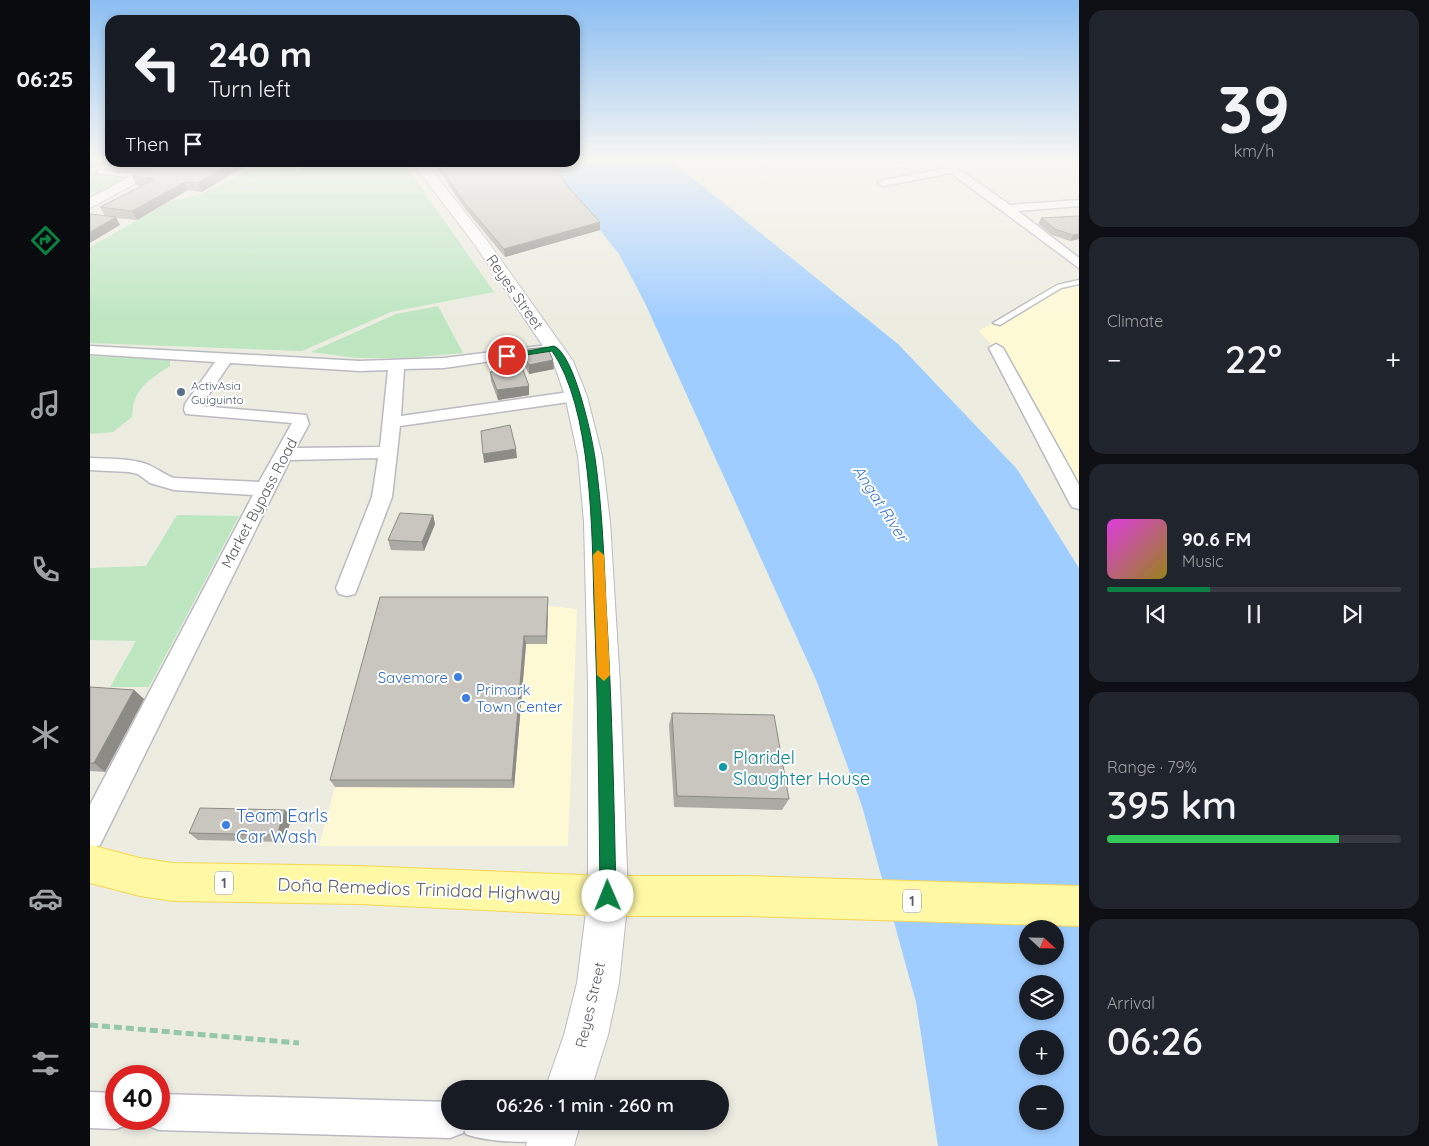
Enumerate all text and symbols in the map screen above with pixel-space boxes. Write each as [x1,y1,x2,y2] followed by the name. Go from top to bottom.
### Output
[208,32,312,76] text: 240 m
[125,35,190,100] icon: left
[17,65,73,93] text: 06:25
[1218,68,1290,149] text: 39
[208,75,291,103] text: Turn left
[179,130,207,158] icon: arrive
[125,132,169,156] text: Then
[1234,141,1274,161] text: km/h
[28,223,63,258] icon: directions
[482,251,548,333] street label: Reyes Street
[1107,311,1163,331] text: Climate
[486,335,528,377] pin
[1225,335,1282,383] text: 22°
[493,342,521,370] icon: arrive
[1107,342,1122,377] text: −
[1385,342,1401,377] text: +
[191,378,244,407] place label: ActivAsia Guiguinto
[175,386,187,398] marker: ActivAsia Guiguinto
[28,387,63,422] icon: music
[217,435,301,571] street label: Market Bypass Road
[849,461,914,546] water label: Angat River
[1182,527,1251,551] text: 90.6 FM
[1182,551,1224,571] text: Music
[28,552,63,587] icon: phone
[1142,600,1170,628] icon: previous
[1240,600,1268,628] icon: pause
[1338,600,1366,628] icon: next
[378,668,448,687] place label: Savemore
[452,671,464,683] marker: Savemore
[476,680,563,716] place label: Primark Town Center
[460,692,472,704] marker: Primark Town Center
[28,717,63,752] icon: climate
[733,746,870,790] place label: Plaridel Slaughter House
[1107,757,1197,777] text: Range · 79%
[717,761,729,773] marker: Plaridel Slaughter House
[1107,781,1237,829] text: 395 km
[236,804,328,848] place label: Team Earls Car Wash
[220,819,232,831] marker: Team Earls Car Wash
[581,869,633,921] position arrow
[215,871,233,894] road number: 1
[277,873,561,905] street label: Doña Remedios Trinidad Highway
[28,881,63,916] icon: car
[903,889,921,912] road number: 1
[1019,920,1064,965] north arrow
[1019,920,1064,1130] map controls
[571,960,609,1050] street label: Reyes Street
[1019,975,1064,1020] button: layers
[1107,993,1155,1013] text: Arrival
[1107,1017,1202,1065] text: 06:26
[1019,1030,1064,1075] button: +
[28,1046,63,1081] icon: filters
[105,1065,170,1130] speed limit sign: 40
[1019,1085,1064,1130] button: −
[496,1093,674,1117] text: 06:26 · 1 min · 260 m

